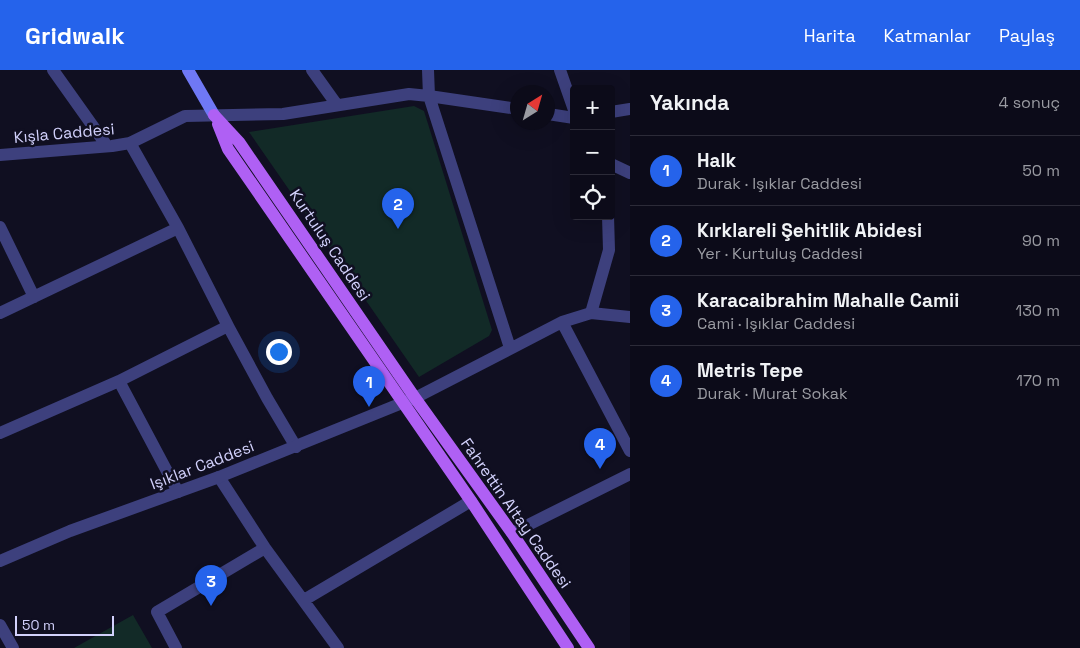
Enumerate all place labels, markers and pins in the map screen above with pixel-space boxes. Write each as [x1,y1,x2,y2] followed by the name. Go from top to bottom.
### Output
[382,188,414,229] pin: 2
[353,366,385,407] pin: 1
[584,428,616,469] pin: 4
[195,565,227,606] pin: 3

